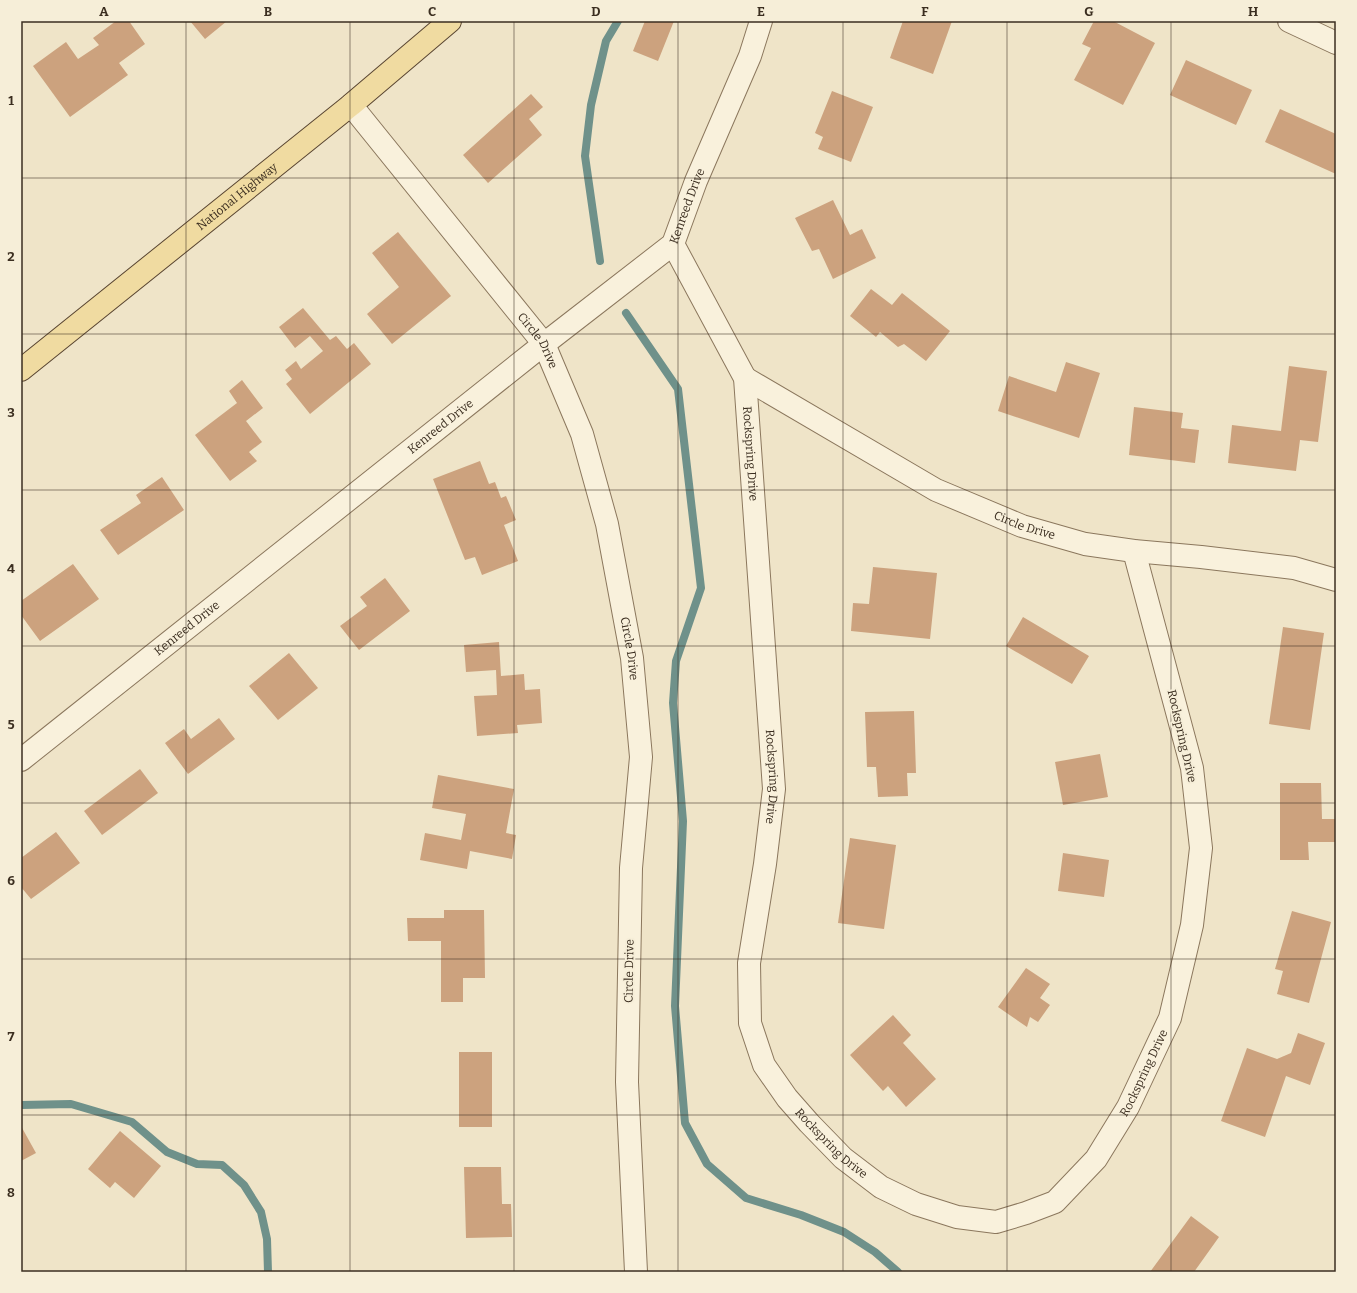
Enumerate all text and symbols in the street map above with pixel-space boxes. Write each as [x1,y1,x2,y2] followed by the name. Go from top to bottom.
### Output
[99,4,109,19] text: A
[264,4,272,19] text: B
[428,4,436,19] text: C
[591,4,601,19] text: D
[757,4,765,19] text: E
[921,4,929,19] text: F
[1084,4,1094,19] text: G
[1248,4,1258,19] text: H
[8,93,14,108] text: 1
[194,160,281,233] street label: National Highway
[667,166,708,246] street label: Kenreed Drive
[7,249,15,264] text: 2
[515,310,560,371] street label: Circle Drive
[405,396,476,457] street label: Kenreed Drive
[7,405,15,420] text: 3
[740,406,761,502] street label: Rockspring Drive
[992,508,1057,542] street label: Circle Drive
[7,561,15,576] text: 4
[151,598,222,658] street label: Kenreed Drive
[617,616,641,681] street label: Circle Drive
[1165,688,1199,784] street label: Rockspring Drive
[7,717,15,732] text: 5
[763,729,781,825] street label: Rockspring Drive
[7,873,15,888] text: 6
[621,939,637,1003] street label: Circle Drive
[1117,1027,1171,1119] street label: Rockspring Drive
[8,1029,15,1044] text: 7
[792,1105,870,1181] street label: Rockspring Drive
[7,1185,15,1200] text: 8

